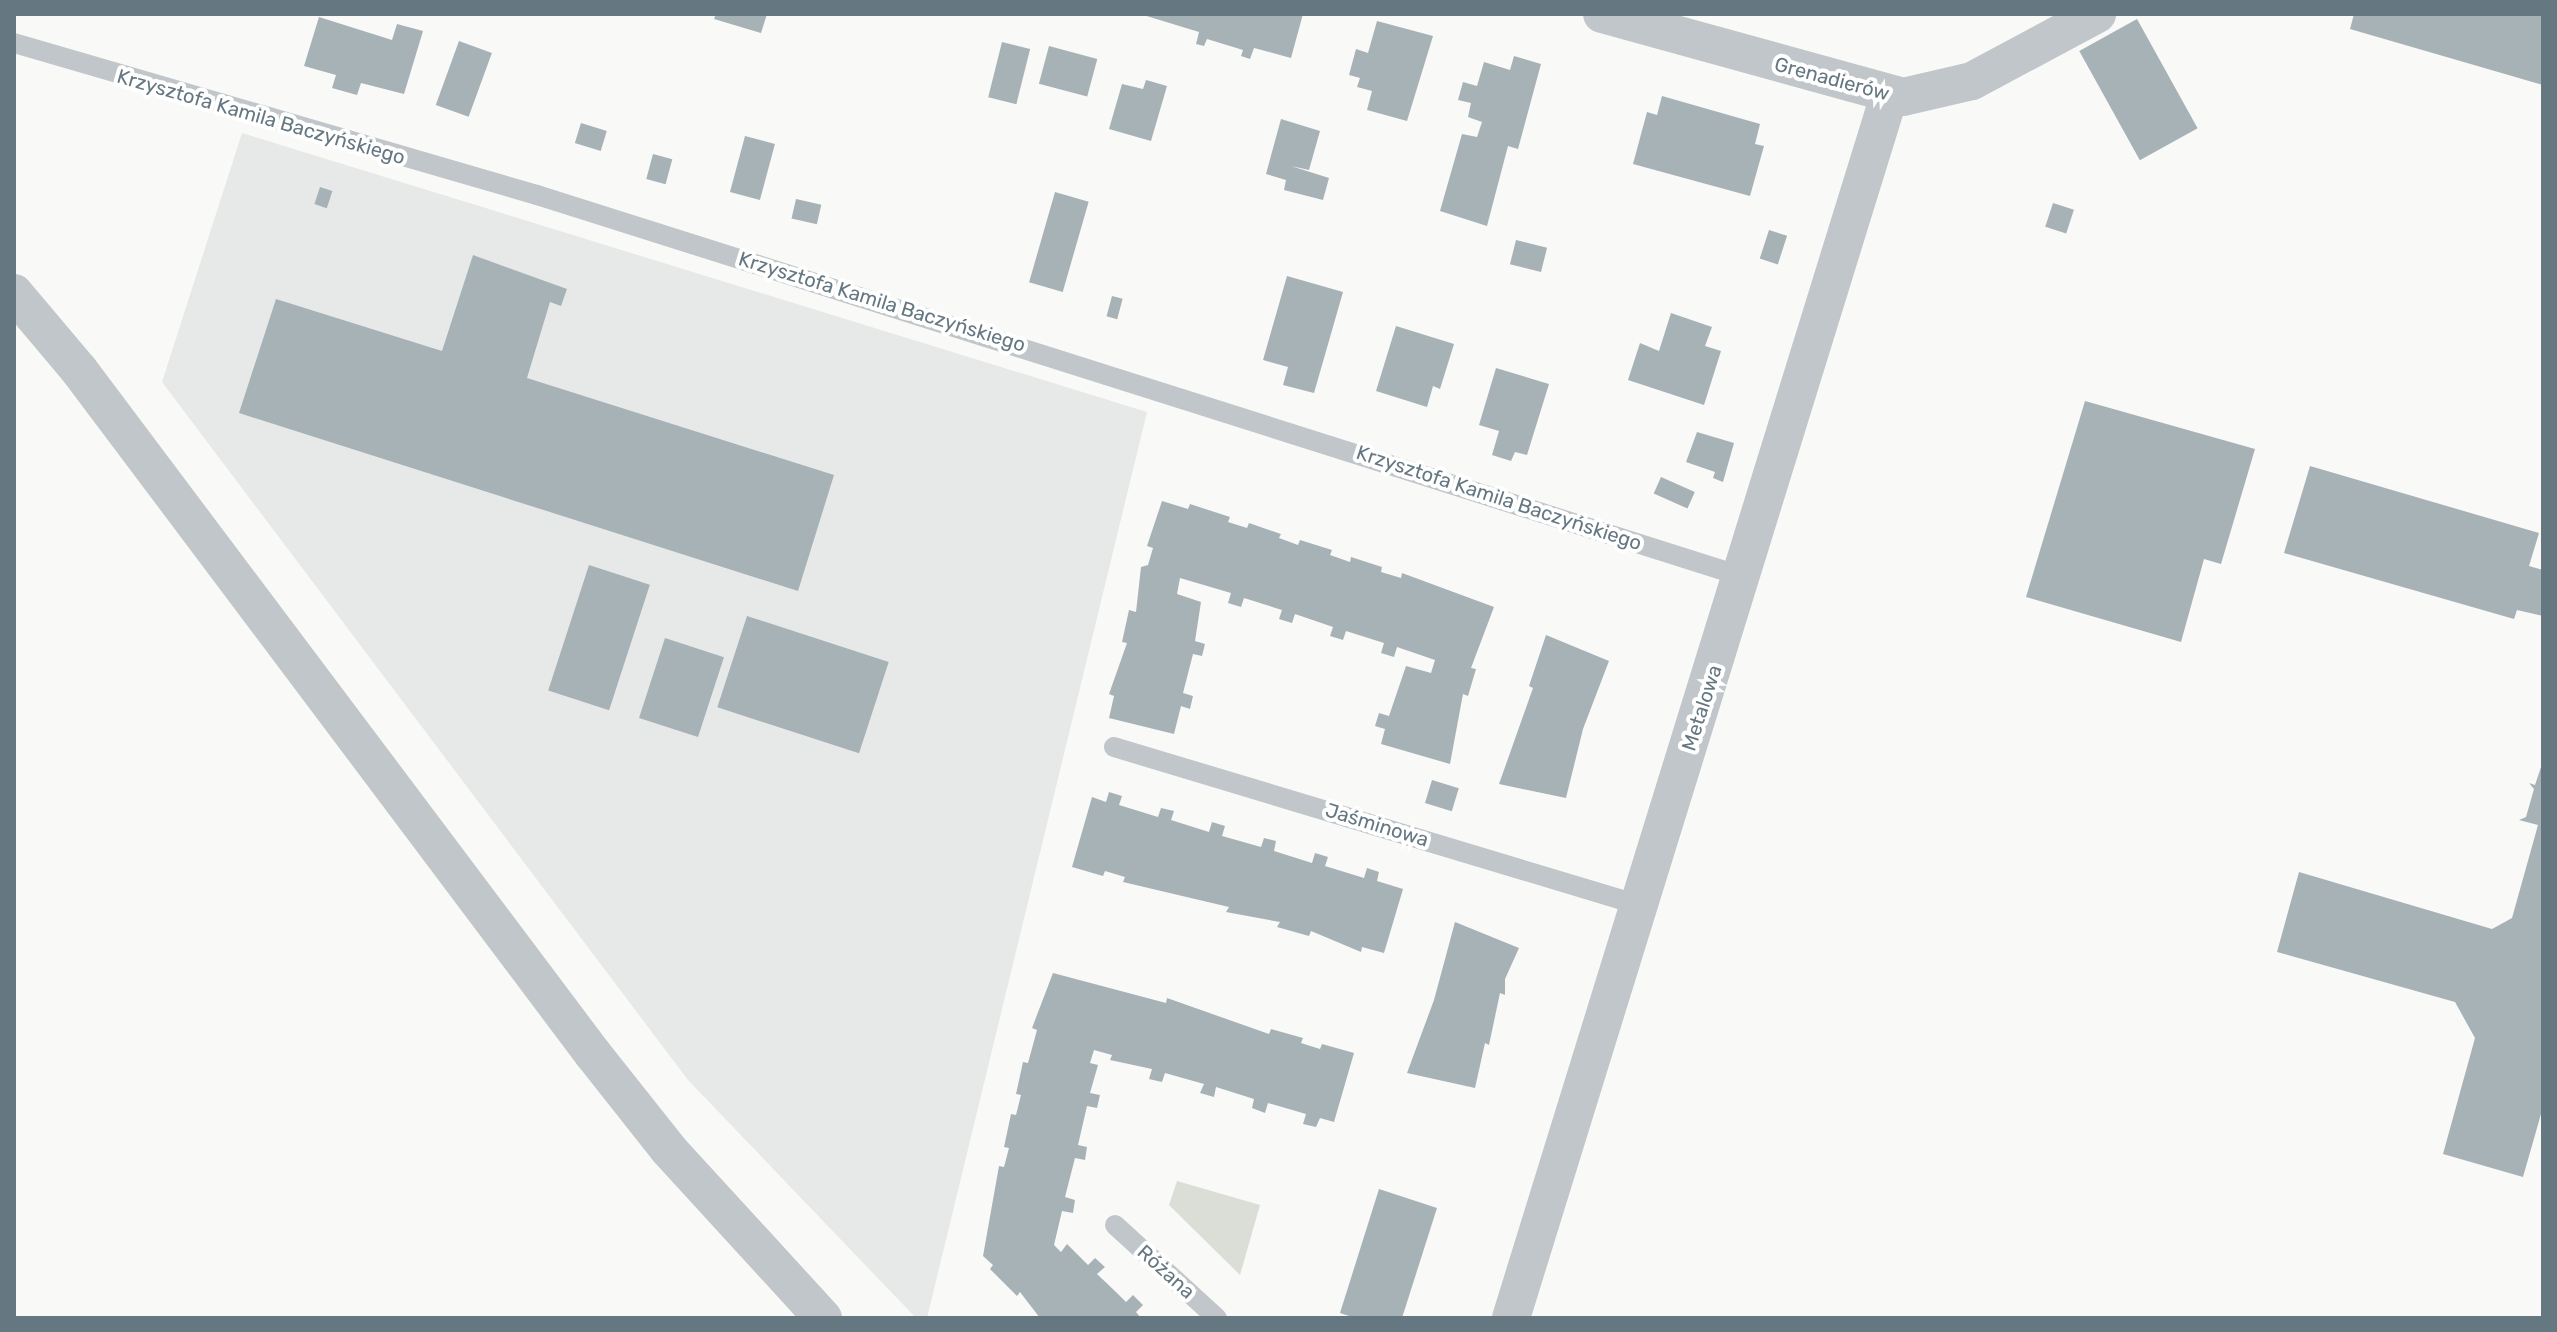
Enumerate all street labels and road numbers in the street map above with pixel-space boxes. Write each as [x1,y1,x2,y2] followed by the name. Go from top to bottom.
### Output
[1772,52,1892,106] street label: Grenadierów
[114,64,408,170] street label: Krzysztofa Kamila Baczyńskiego
[736,247,1028,357] street label: Krzysztofa Kamila Baczyńskiego
[1353,440,1645,556] street label: Krzysztofa Kamila Baczyńskiego
[1677,662,1727,754] street label: Metalowa
[1323,798,1431,852] street label: Jaśminowa
[1132,1240,1200,1304] street label: Różana

